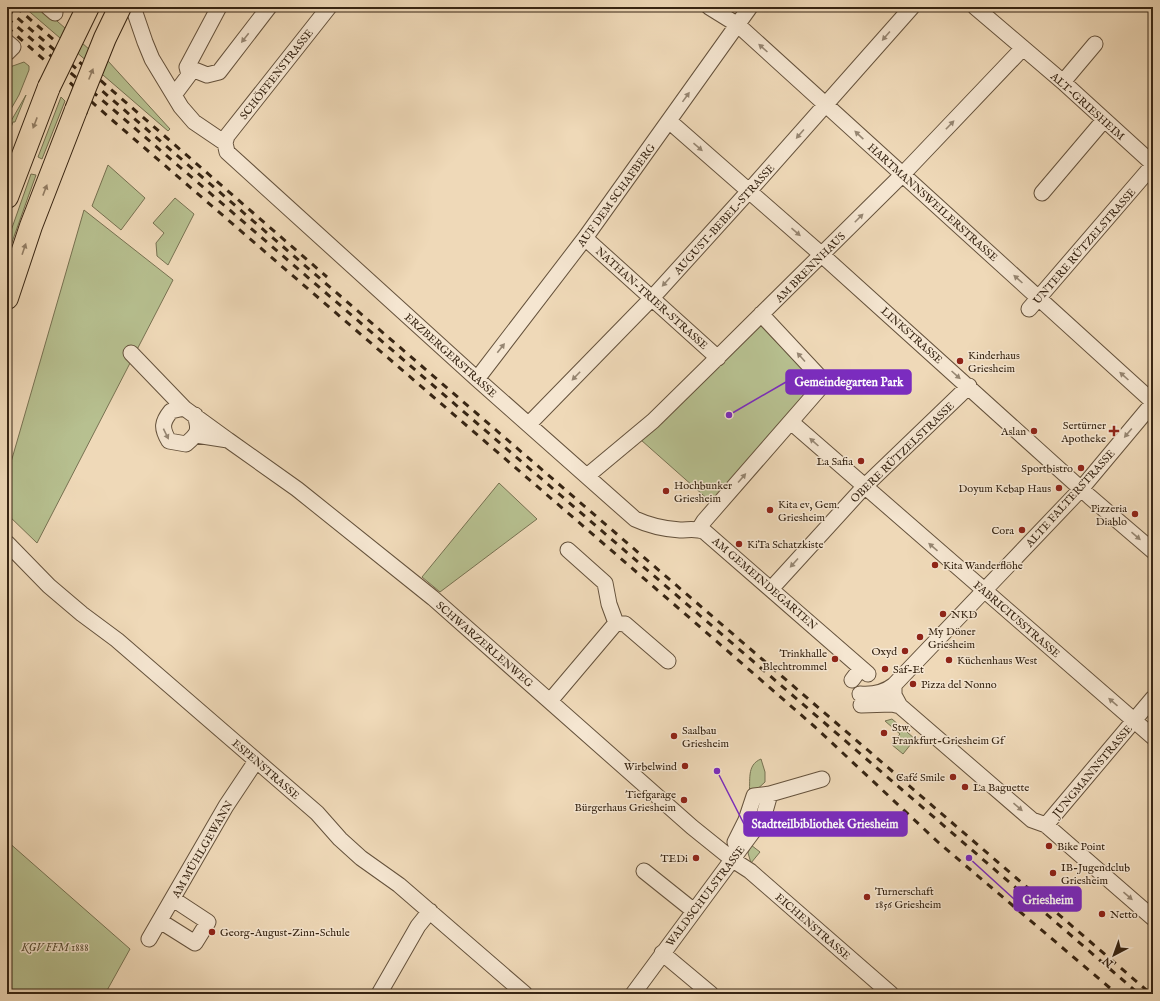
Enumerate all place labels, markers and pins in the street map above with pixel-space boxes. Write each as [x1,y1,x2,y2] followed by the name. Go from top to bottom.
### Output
[968,349,1020,376] place label: Kinderhaus Griesheim
[955,356,965,366] marker: Kinderhaus Griesheim
[786,370,911,394] callout: Gemeindegarten Park
[1060,419,1106,446] place label: Sertürner Apotheke
[1000,425,1026,439] place label: Aslan
[1029,426,1039,436] marker: Aslan
[1109,426,1119,436] marker: Sertürner Apotheke
[816,455,853,469] place label: La Safia
[856,456,866,466] marker: La Safia
[1021,462,1073,476] place label: Sportbistro
[1076,463,1086,473] marker: Sportbistro
[674,479,732,506] place label: Hochbunker Griesheim
[959,482,1051,496] place label: Doyum Kebap Haus
[1054,483,1064,493] marker: Doyum Kebap Haus
[661,486,671,496] marker: Hochbunker Griesheim
[778,498,839,525] place label: Kita ev, Gem. Griesheim
[1091,502,1127,529] place label: Pizzeria Diablo
[765,505,775,515] marker: Kita ev, Gem. Griesheim
[1130,509,1140,519] marker: Pizzeria Diablo
[991,524,1014,538] place label: Cora
[1017,525,1027,535] marker: Cora
[747,538,824,552] place label: KiTa Schatzkiste
[734,539,744,549] marker: KiTa Schatzkiste
[943,559,1023,573] place label: Kita Wanderflöhe
[930,560,940,570] marker: Kita Wanderflöhe
[951,608,977,622] place label: NKD
[938,609,948,619] marker: NKD
[928,625,976,652] place label: My Döner Griesheim
[915,632,925,642] marker: My Döner Griesheim
[871,645,897,659] place label: Oxyd
[900,646,910,656] marker: Oxyd
[762,647,827,674] place label: Trinkhalle Blechtrommel
[830,654,840,664] marker: Trinkhalle Blechtrommel
[957,654,1038,668] place label: Küchenhaus West
[944,655,954,665] marker: Küchenhaus West
[893,663,924,677] place label: Saf-Et
[880,664,890,674] marker: Saf-Et
[921,678,997,692] place label: Pizza del Nonno
[908,679,918,689] marker: Pizza del Nonno
[892,721,1006,748] place label: Stw. Frankfurt-Griesheim Gf
[682,724,729,751] place label: Saalbau Griesheim
[879,728,889,738] marker: Stw. Frankfurt-Griesheim Gf
[669,731,679,741] marker: Saalbau Griesheim
[624,760,677,774] place label: Wirbelwind
[680,761,690,771] marker: Wirbelwind
[896,771,945,785] place label: Café Smile
[948,772,958,782] marker: Café Smile
[973,781,1029,795] place label: La Baguette
[960,782,970,792] marker: La Baguette
[574,788,676,815] place label: Tiefgarage Bürgerhaus Griesheim
[679,795,689,805] marker: Tiefgarage Bürgerhaus Griesheim
[744,812,907,836] callout: Stadtteilbibliothek Griesheim
[1057,840,1105,854] place label: Bike Point
[1044,841,1054,851] marker: Bike Point
[661,852,688,866] place label: TEDi
[691,853,701,863] marker: TEDi
[1061,861,1130,888] place label: IB-Jugendclub Griesheim
[1048,868,1058,878] marker: IB-Jugendclub Griesheim
[875,885,942,912] place label: Turnerschaft 1856 Griesheim
[1014,887,1081,911] callout: Griesheim
[862,892,872,902] marker: Turnerschaft 1856 Griesheim
[1110,908,1138,922] place label: Netto
[1097,909,1107,919] marker: Netto
[220,926,350,940] place label: Georg-August-Zinn-Schule
[207,927,217,937] marker: Georg-August-Zinn-Schule

